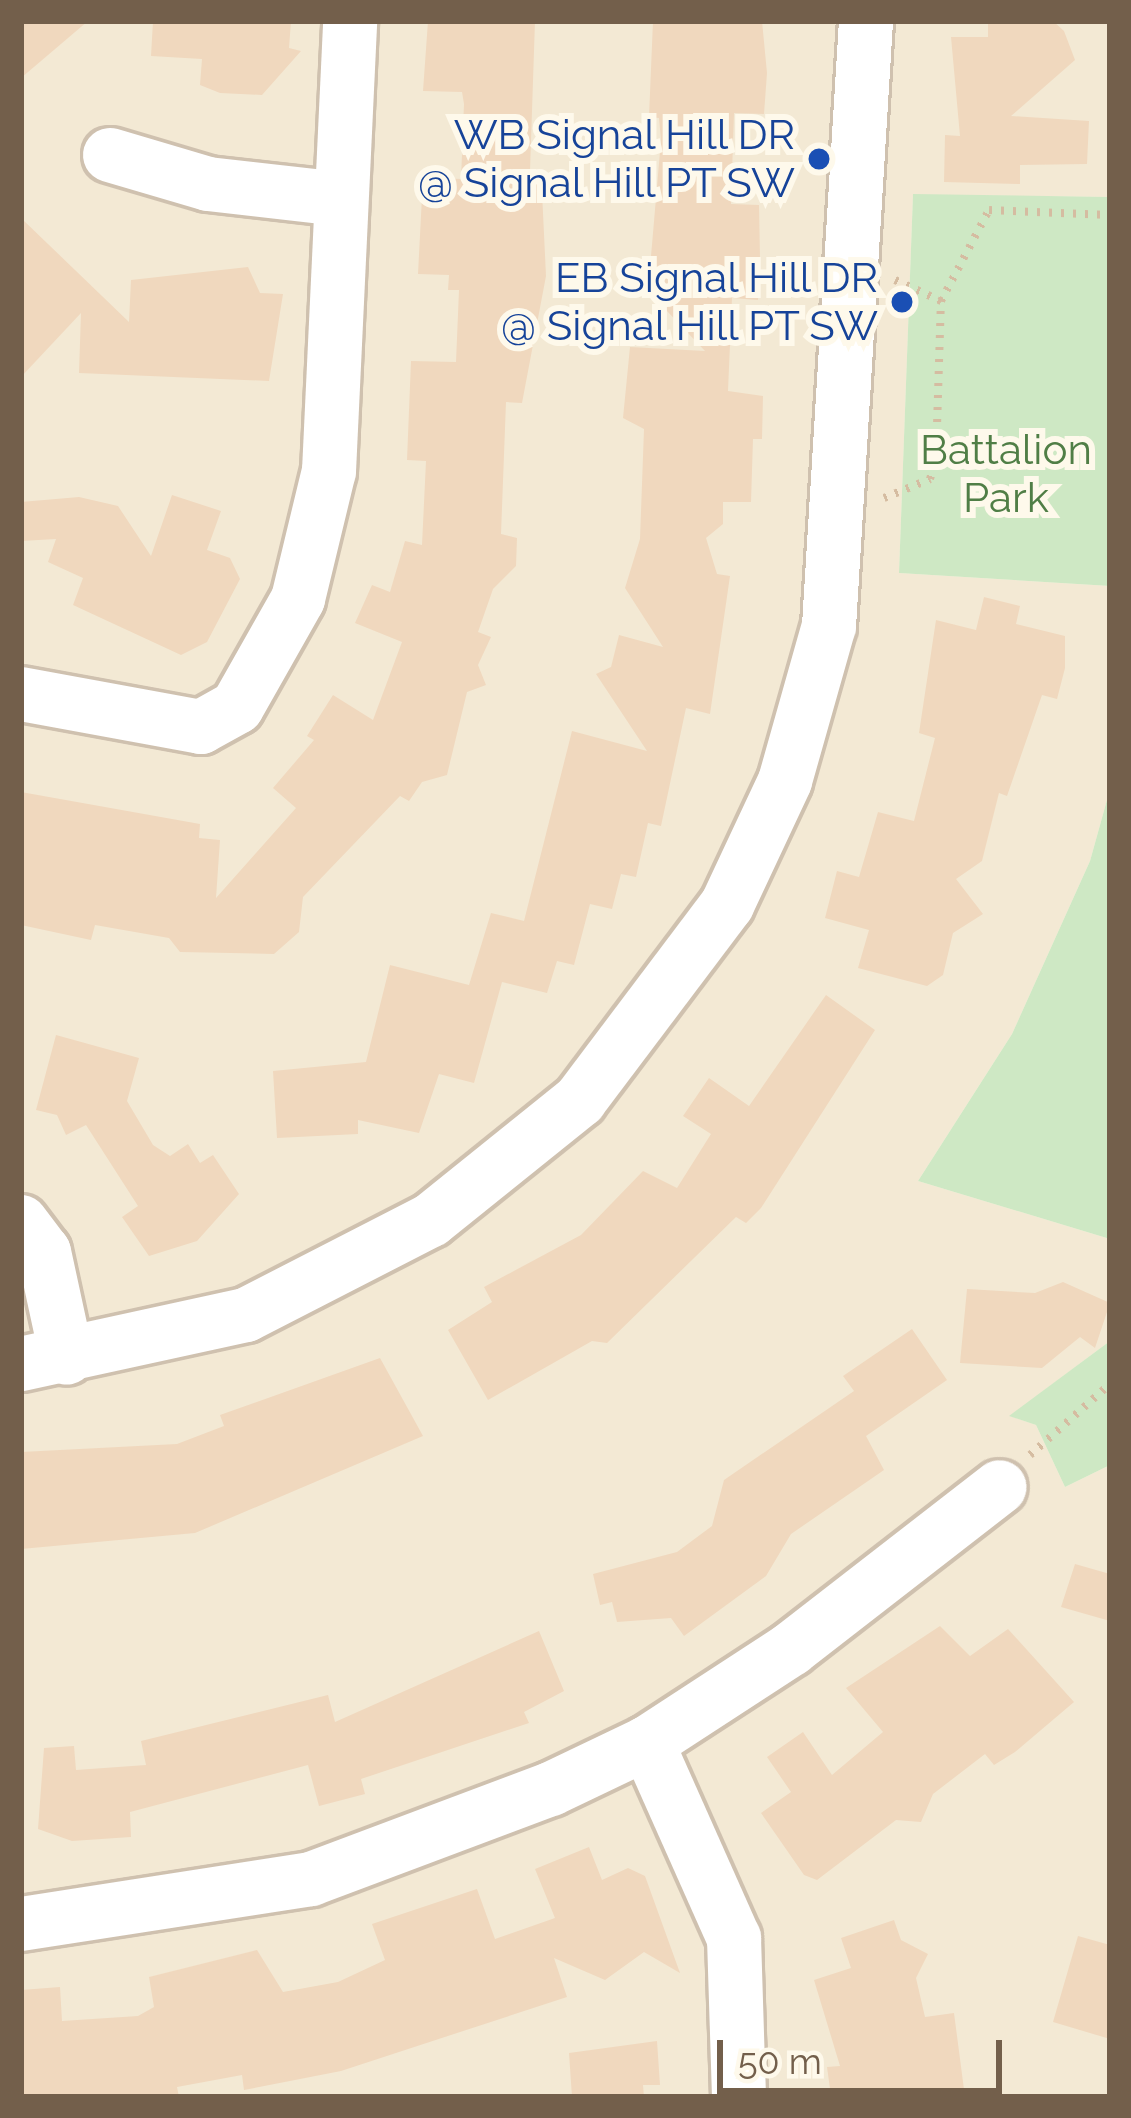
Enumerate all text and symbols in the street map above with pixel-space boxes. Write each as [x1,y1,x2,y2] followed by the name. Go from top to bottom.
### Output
[414,110,795,208] place label: WB Signal Hill DR @ Signal Hill PT SW
[806,146,832,172] marker: WB Signal Hill DR @ Signal Hill PT SW
[497,253,878,352] place label: EB Signal Hill DR @ Signal Hill PT SW
[889,289,915,315] marker: EB Signal Hill DR @ Signal Hill PT SW
[920,425,1092,524] park label: Battalion Park
[723,2016,1008,2090] scale bar
[738,2040,822,2082] text: 50 m

